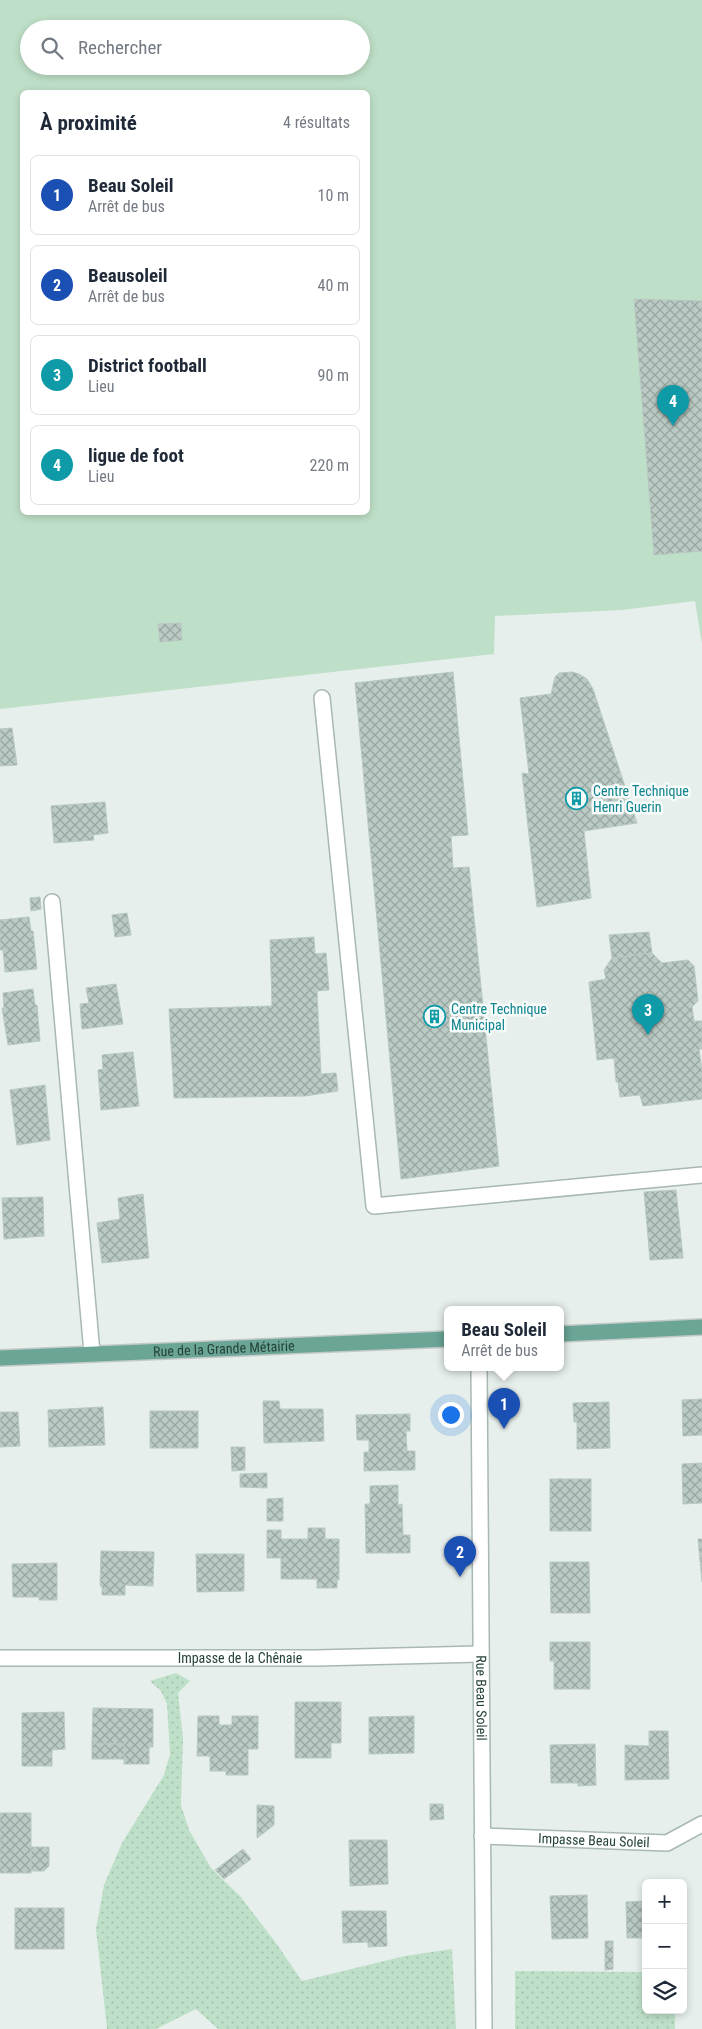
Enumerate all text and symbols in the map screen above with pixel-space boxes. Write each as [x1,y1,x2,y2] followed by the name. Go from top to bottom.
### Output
[20,20,370,75] search box
[38,34,66,62] icon: search
[78,36,162,59] text: Rechercher
[40,111,137,135] text: À proximité
[283,113,350,132] text: 4 résultats
[88,174,174,197] text: Beau Soleil
[53,186,61,205] text: 1
[317,186,349,205] text: 10 m
[88,197,165,216] text: Arrêt de bus
[88,264,168,287] text: Beausoleil
[53,276,61,295] text: 2
[317,276,349,295] text: 40 m
[88,287,165,306] text: Arrêt de bus
[88,354,207,377] text: District football
[53,366,61,385] text: 3
[317,366,349,385] text: 90 m
[88,377,115,396] text: Lieu
[657,385,689,426] pin: 4
[88,444,184,467] text: ligue de foot
[53,456,61,475] text: 4
[310,456,349,475] text: 220 m
[88,467,115,486] text: Lieu
[593,783,689,815] place label: Centre Technique Henri Guerin
[565,787,589,811] building icon: Centre Technique Henri Guerin
[632,994,664,1035] pin: 3
[451,1001,547,1033] place label: Centre Technique Municipal
[423,1005,447,1029] building icon: Centre Technique Municipal
[444,1306,564,1371] popup
[461,1318,547,1341] text: Beau Soleil
[153,1337,295,1360] street label: Rue de la Grande Métairie
[461,1341,538,1360] text: Arrêt de bus
[488,1388,520,1429] pin: 1
[438,1402,464,1428] your location
[444,1536,476,1577] pin: 2
[178,1650,303,1666] street label: Impasse de la Chênaie
[473,1655,490,1741] street label: Rue Beau Soleil
[538,1830,650,1850] street label: Impasse Beau Soleil
[642,1879,687,2014] map controls
[642,1879,687,1924] button: +
[642,1924,687,1969] button: −
[642,1969,687,2014] button: layers

